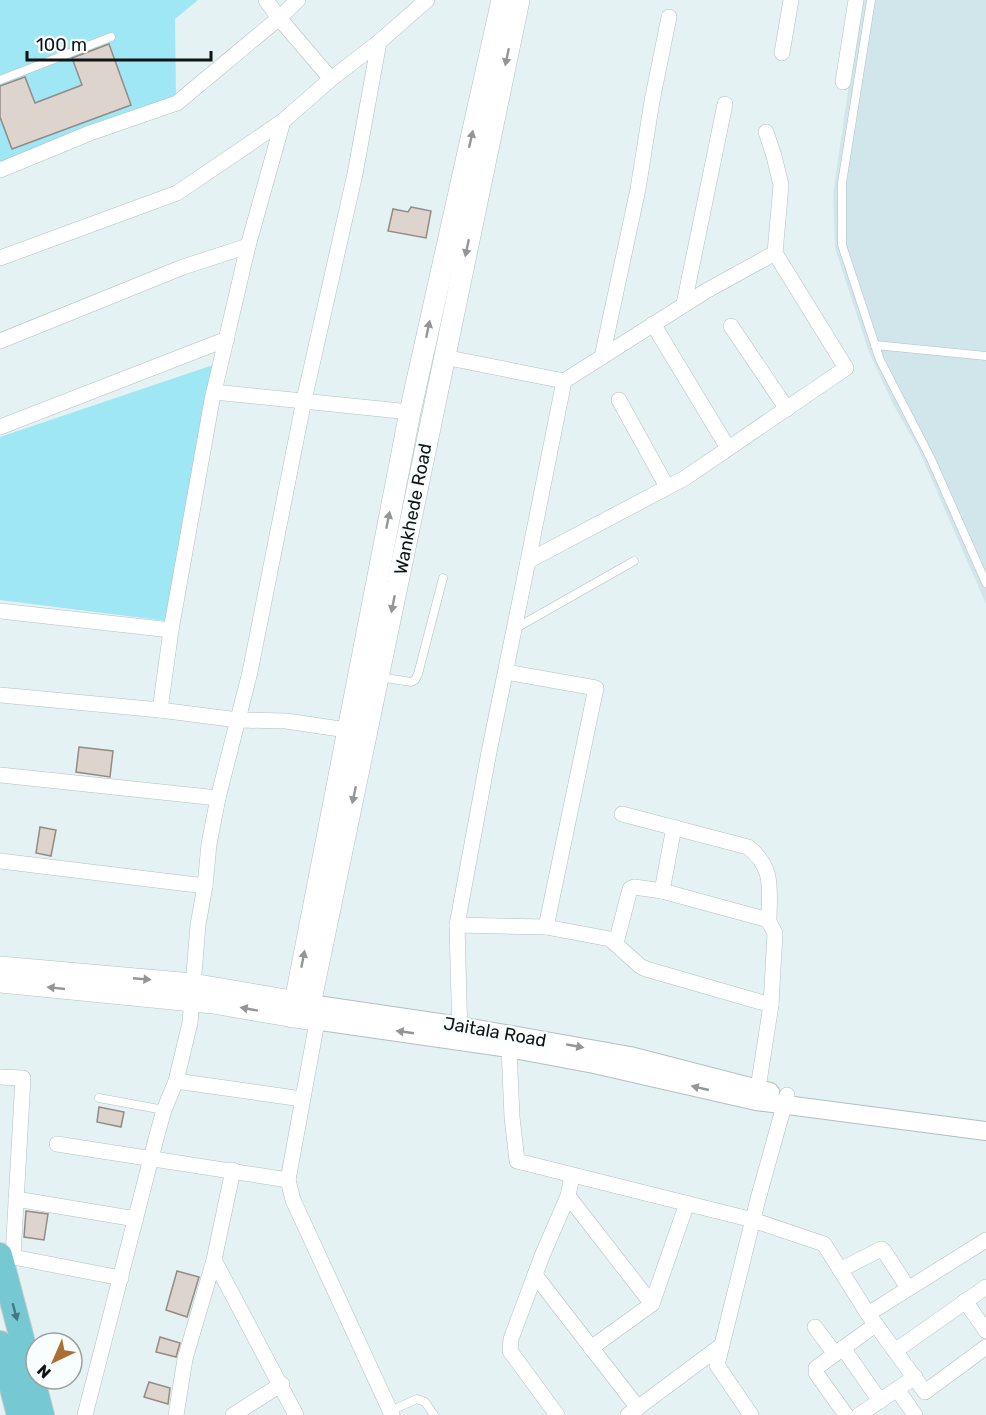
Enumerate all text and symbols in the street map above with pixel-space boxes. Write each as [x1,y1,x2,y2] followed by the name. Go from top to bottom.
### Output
[27,24,212,62] scale bar
[36,34,87,56] text: 100 m
[502,48,511,67] one-way arrow
[466,130,476,148] one-way arrow
[461,239,471,257] one-way arrow
[424,320,433,339] one-way arrow
[390,442,436,576] street label: Wankhede Road
[384,511,393,530] one-way arrow
[388,594,398,613] one-way arrow
[349,785,358,804] one-way arrow
[299,949,308,968] one-way arrow
[132,975,151,984] one-way arrow
[46,983,65,992] one-way arrow
[240,1004,259,1013] one-way arrow
[442,1012,548,1052] street label: Jaitala Road
[396,1028,415,1037] one-way arrow
[566,1042,585,1051] one-way arrow
[691,1082,709,1092] one-way arrow
[11,1303,20,1321] one-way arrow
[24,1331,84,1391] north arrow
[33,1361,55,1382] text: N

